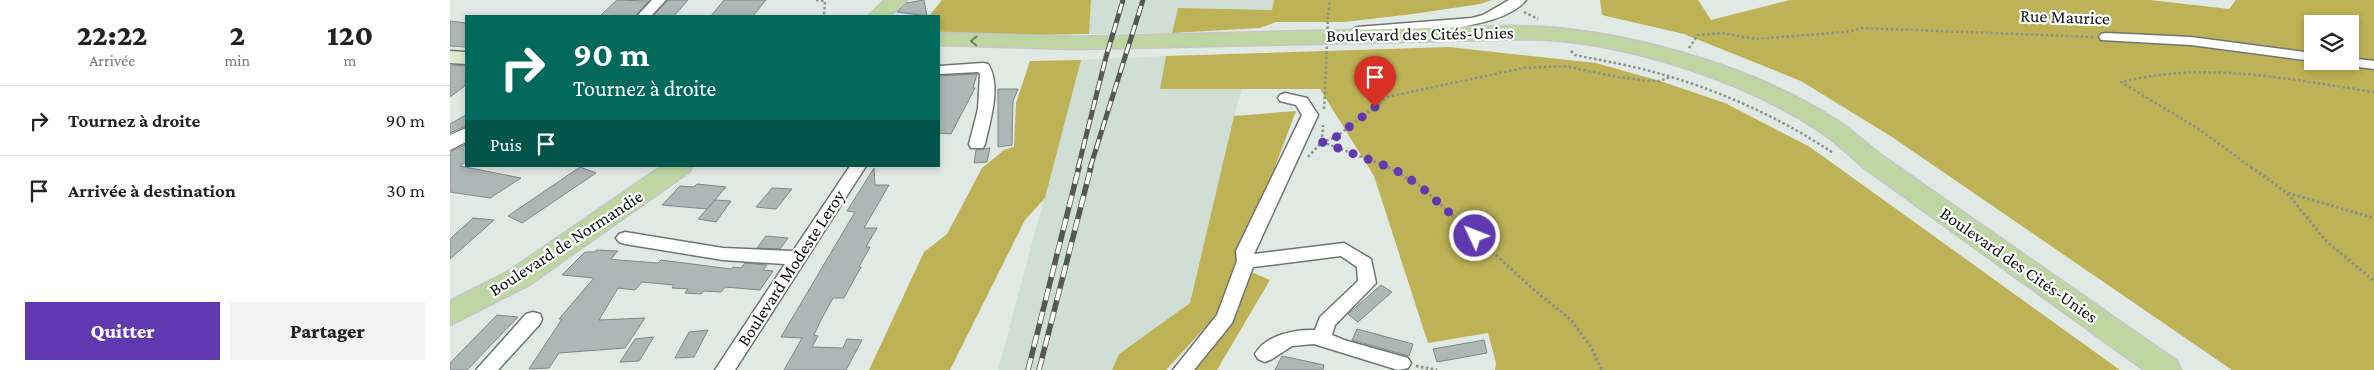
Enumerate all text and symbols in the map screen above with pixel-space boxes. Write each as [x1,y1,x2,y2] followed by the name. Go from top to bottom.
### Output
[2020,5,2110,29] street label: Rue Maurice
[2304,15,2359,70] map controls
[2304,15,2359,70] button: layers
[77,18,148,51] text: 22:22
[229,18,245,51] text: 2
[327,18,373,51] text: 120
[1326,22,1514,46] street label: Boulevard des Cités-Unies
[490,35,555,100] icon: right
[573,35,650,74] text: 90 m
[970,36,978,46] one-way arrow
[89,52,135,69] text: Arrivée
[224,52,250,69] text: min
[344,52,356,69] text: m
[1354,56,1396,107] pin
[1361,63,1389,91] icon: arrive
[573,76,716,101] text: Tournez à droite
[25,107,53,135] icon: right
[68,110,200,131] text: Tournez à droite
[386,110,425,131] text: 90 m
[532,130,560,158] icon: arrive
[490,134,522,155] text: Puis
[25,177,53,205] icon: arrive
[68,180,236,201] text: Arrivée à destination
[386,180,425,201] text: 30 m
[486,186,646,300] street label: Boulevard de Normandie
[733,186,849,350] street label: Boulevard Modeste Leroy
[1936,203,2102,327] street label: Boulevard des Cités-Unies
[1448,209,1500,261] position arrow
[25,302,220,360] button: Quitter
[230,302,425,360] button: Partager

